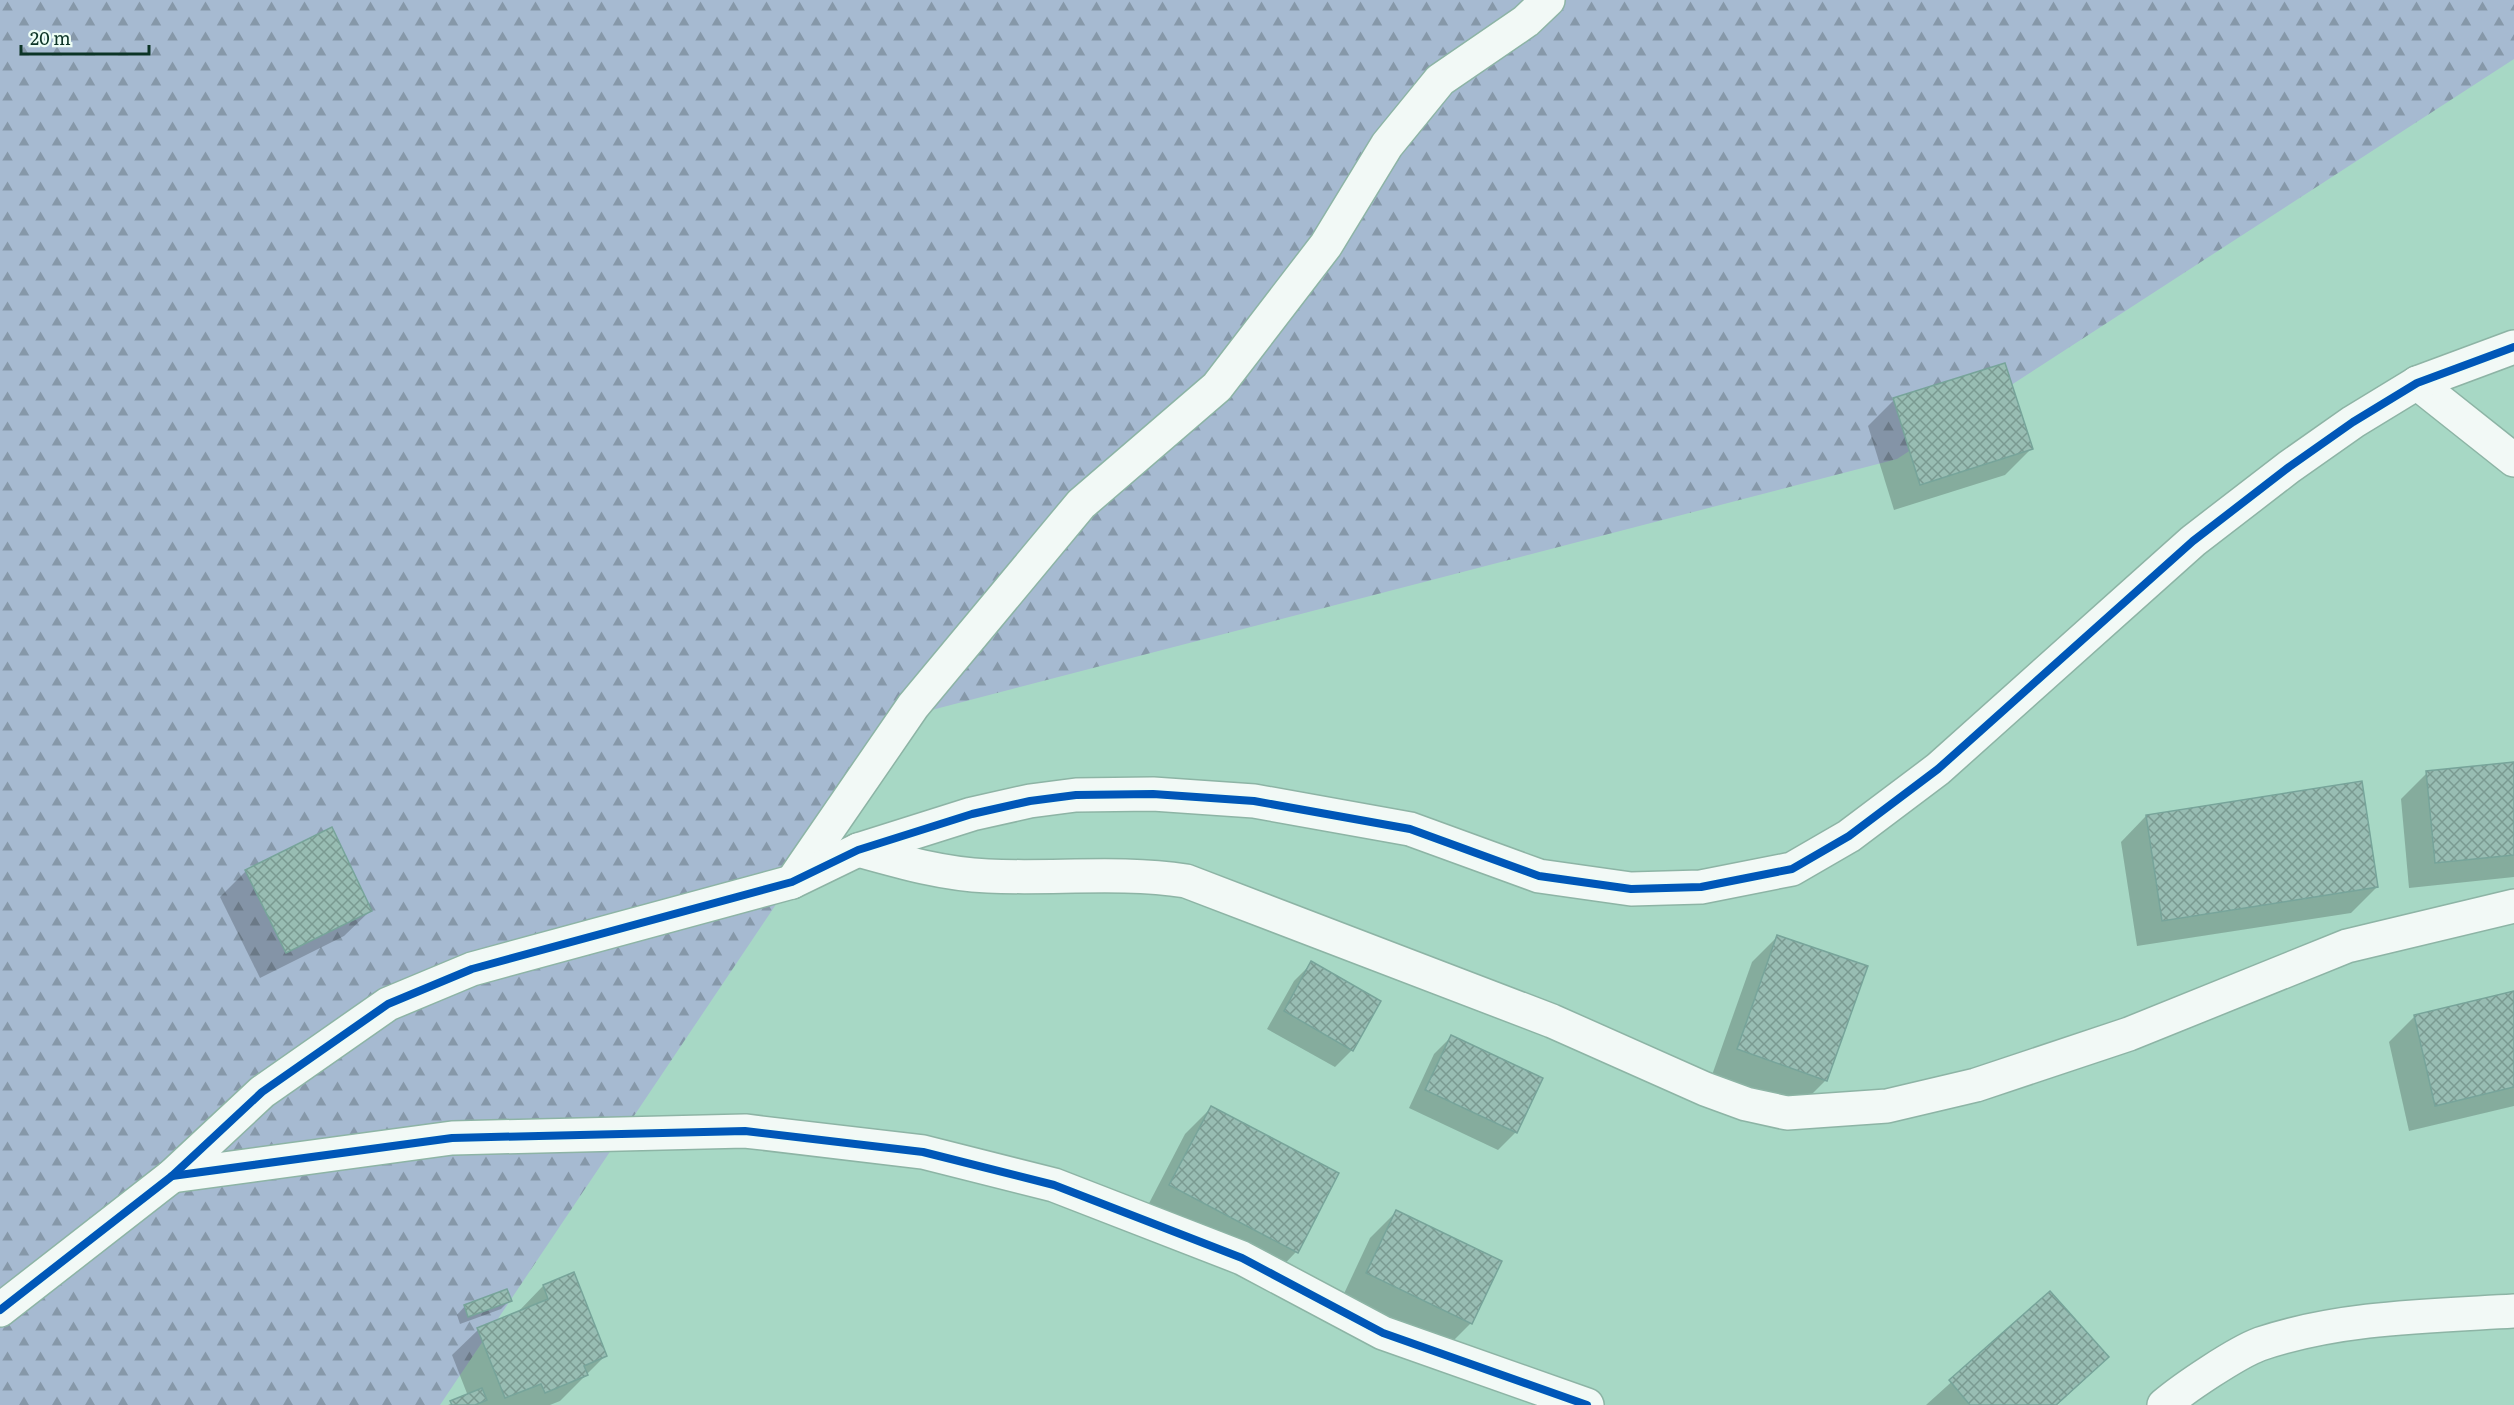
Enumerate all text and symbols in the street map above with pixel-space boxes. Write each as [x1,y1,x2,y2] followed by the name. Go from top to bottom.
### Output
[21,18,148,56] scale bar
[30,24,71,51] text: 20 m

